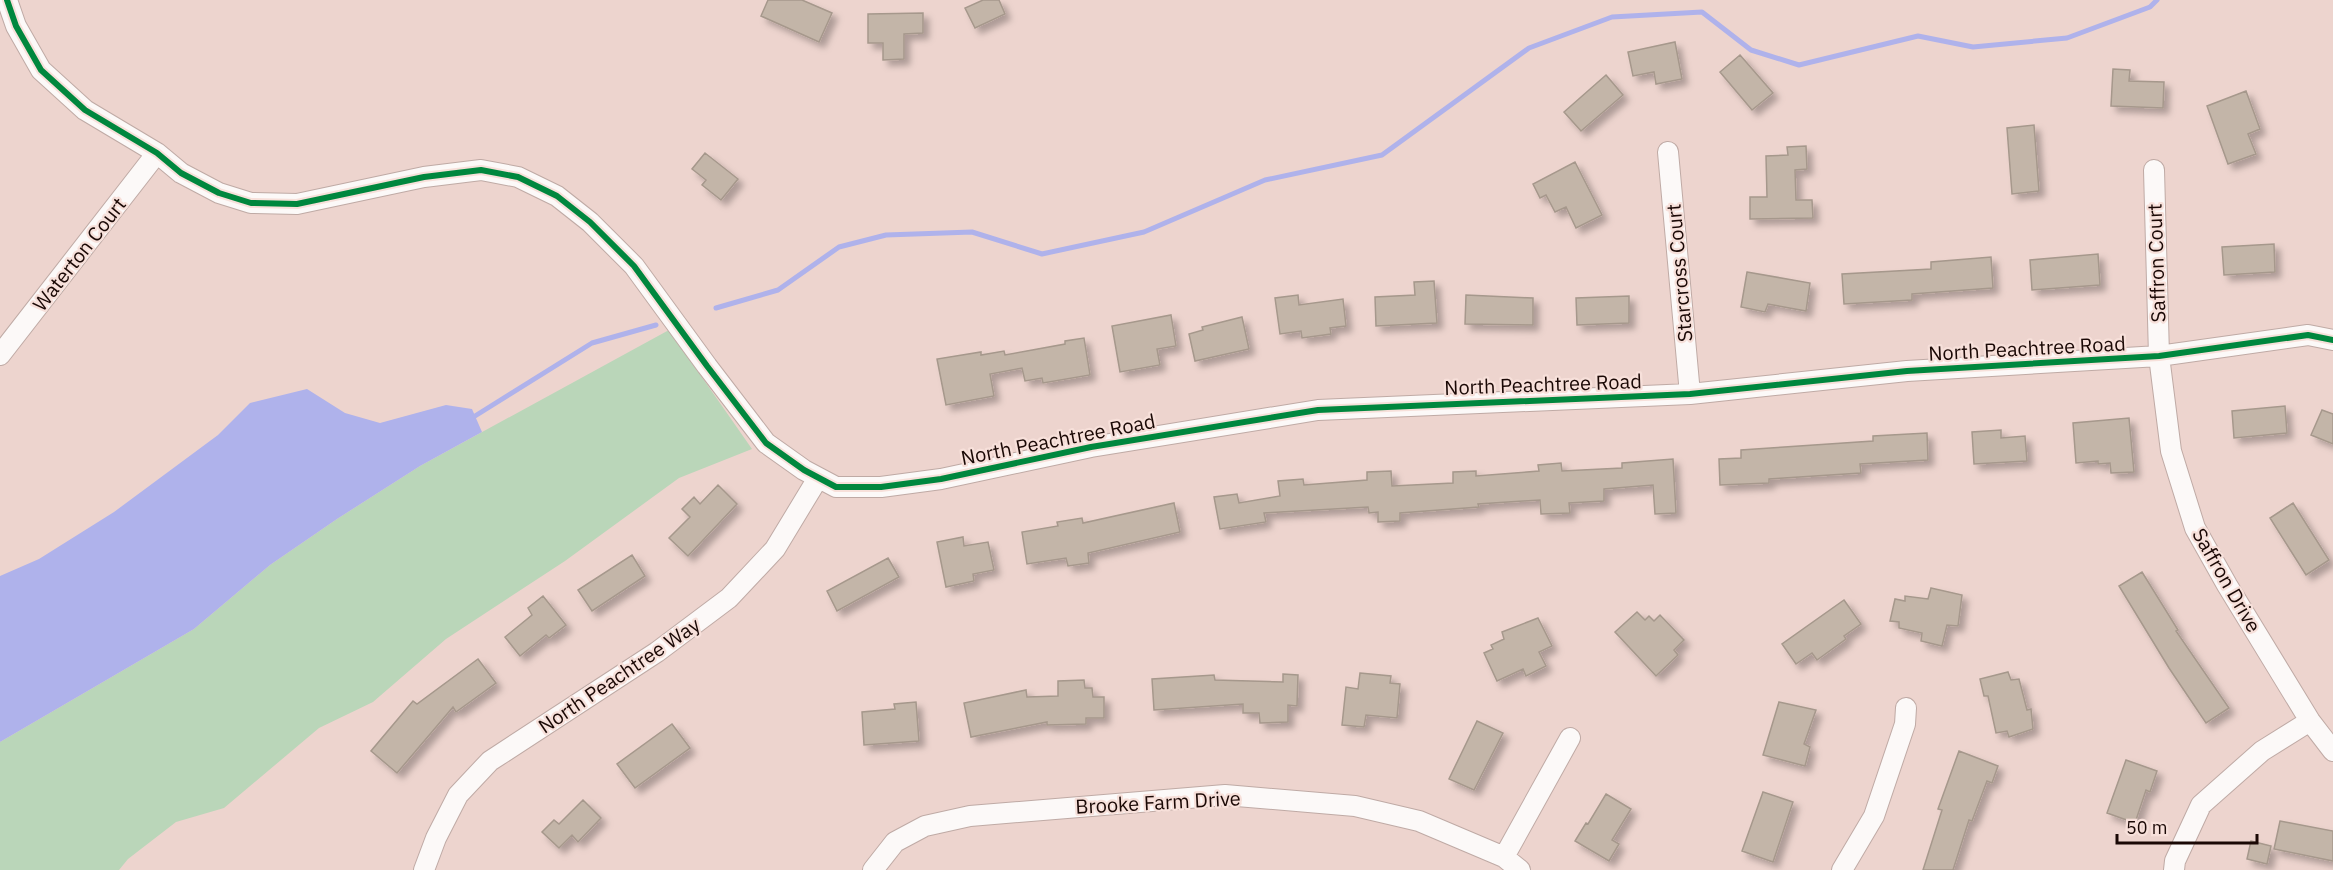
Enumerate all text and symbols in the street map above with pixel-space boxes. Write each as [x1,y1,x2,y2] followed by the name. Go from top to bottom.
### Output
[26,192,132,316] street label: Waterton Court
[1660,203,1698,343] street label: Starcross Court
[2140,203,2172,323] street label: Saffron Court
[1928,329,2126,367] street label: North Peachtree Road
[1444,367,1642,401] street label: North Peachtree Road
[958,407,1158,471] street label: North Peachtree Road
[2186,523,2268,637] street label: Saffron Drive
[533,611,705,739] street label: North Peachtree Way
[1075,784,1241,820] street label: Brooke Farm Drive
[2117,807,2256,845] scale bar
[2126,816,2168,839] text: 50 m

